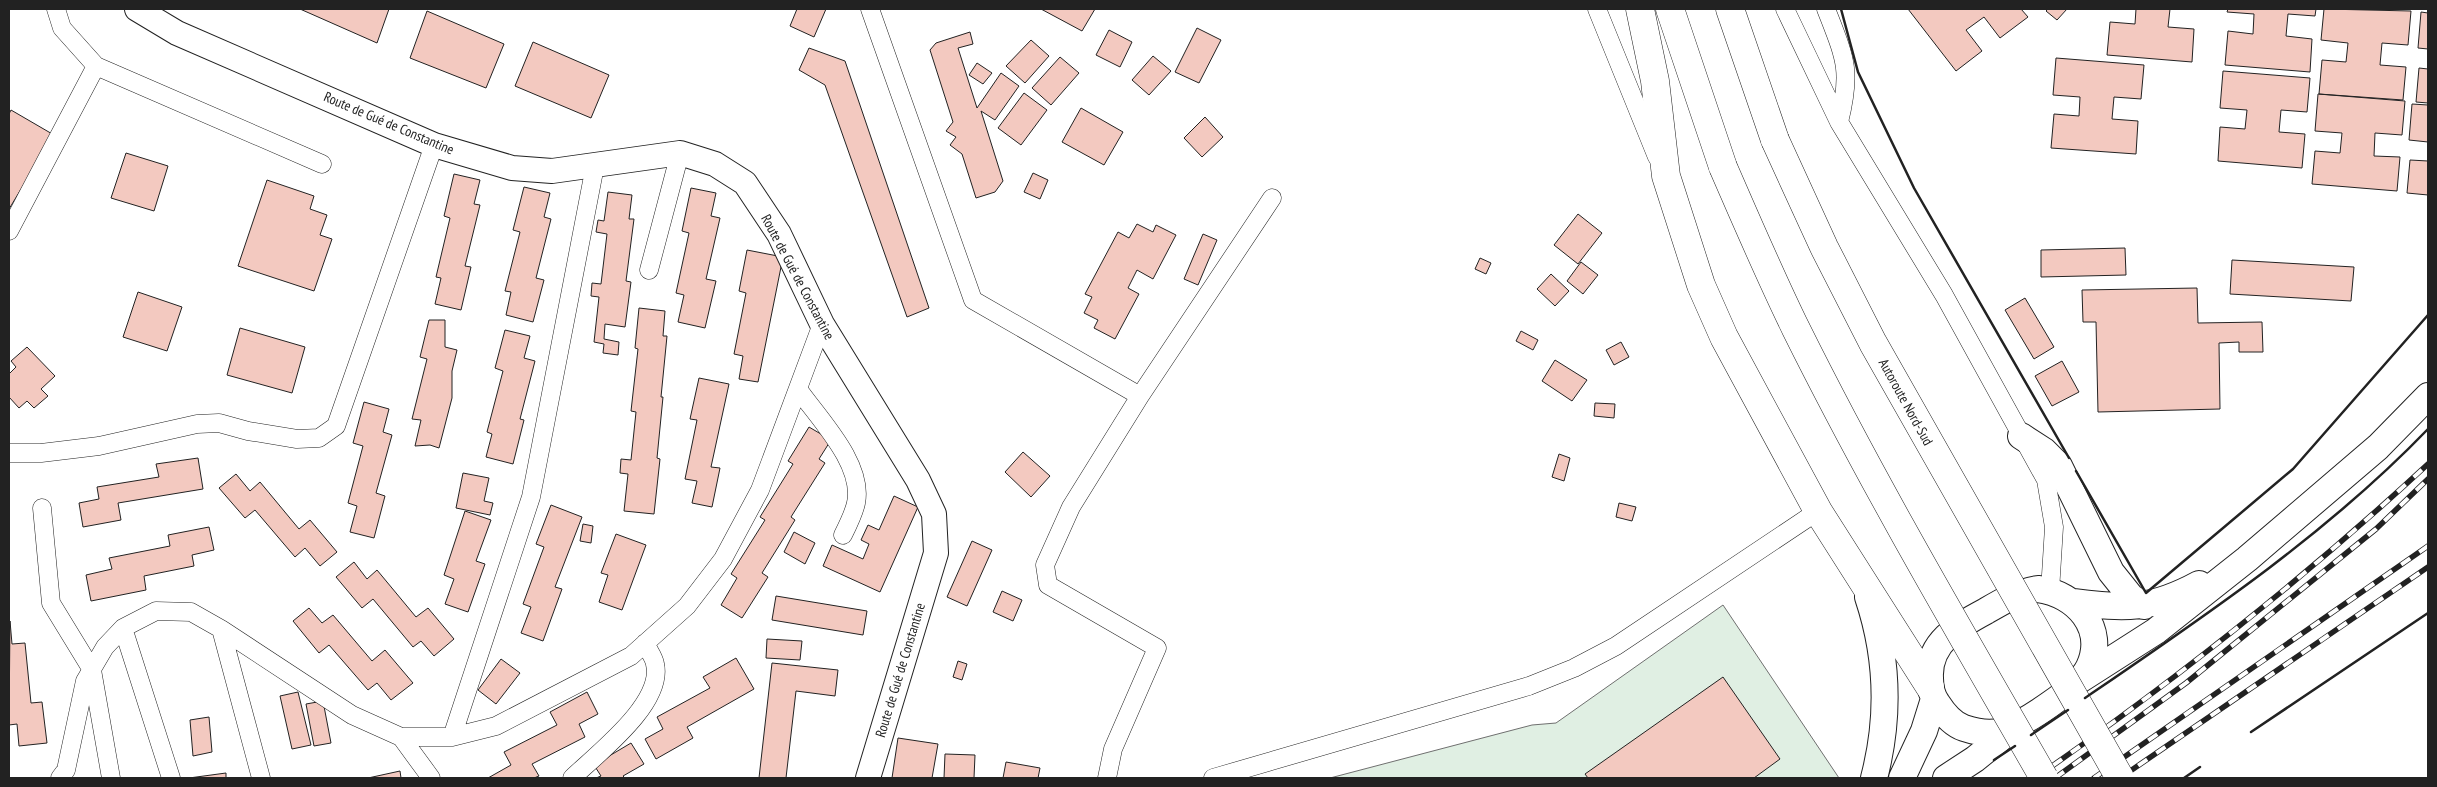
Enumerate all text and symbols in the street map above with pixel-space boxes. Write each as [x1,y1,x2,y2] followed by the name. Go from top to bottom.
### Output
[321,87,457,159] street label: Route de Gué de Constantine
[757,211,839,343] street label: Route de Gué de Constantine
[1875,355,1937,449] street label: Autoroute Nord-Sud
[871,600,929,739] street label: Route de Gué de Constantine

